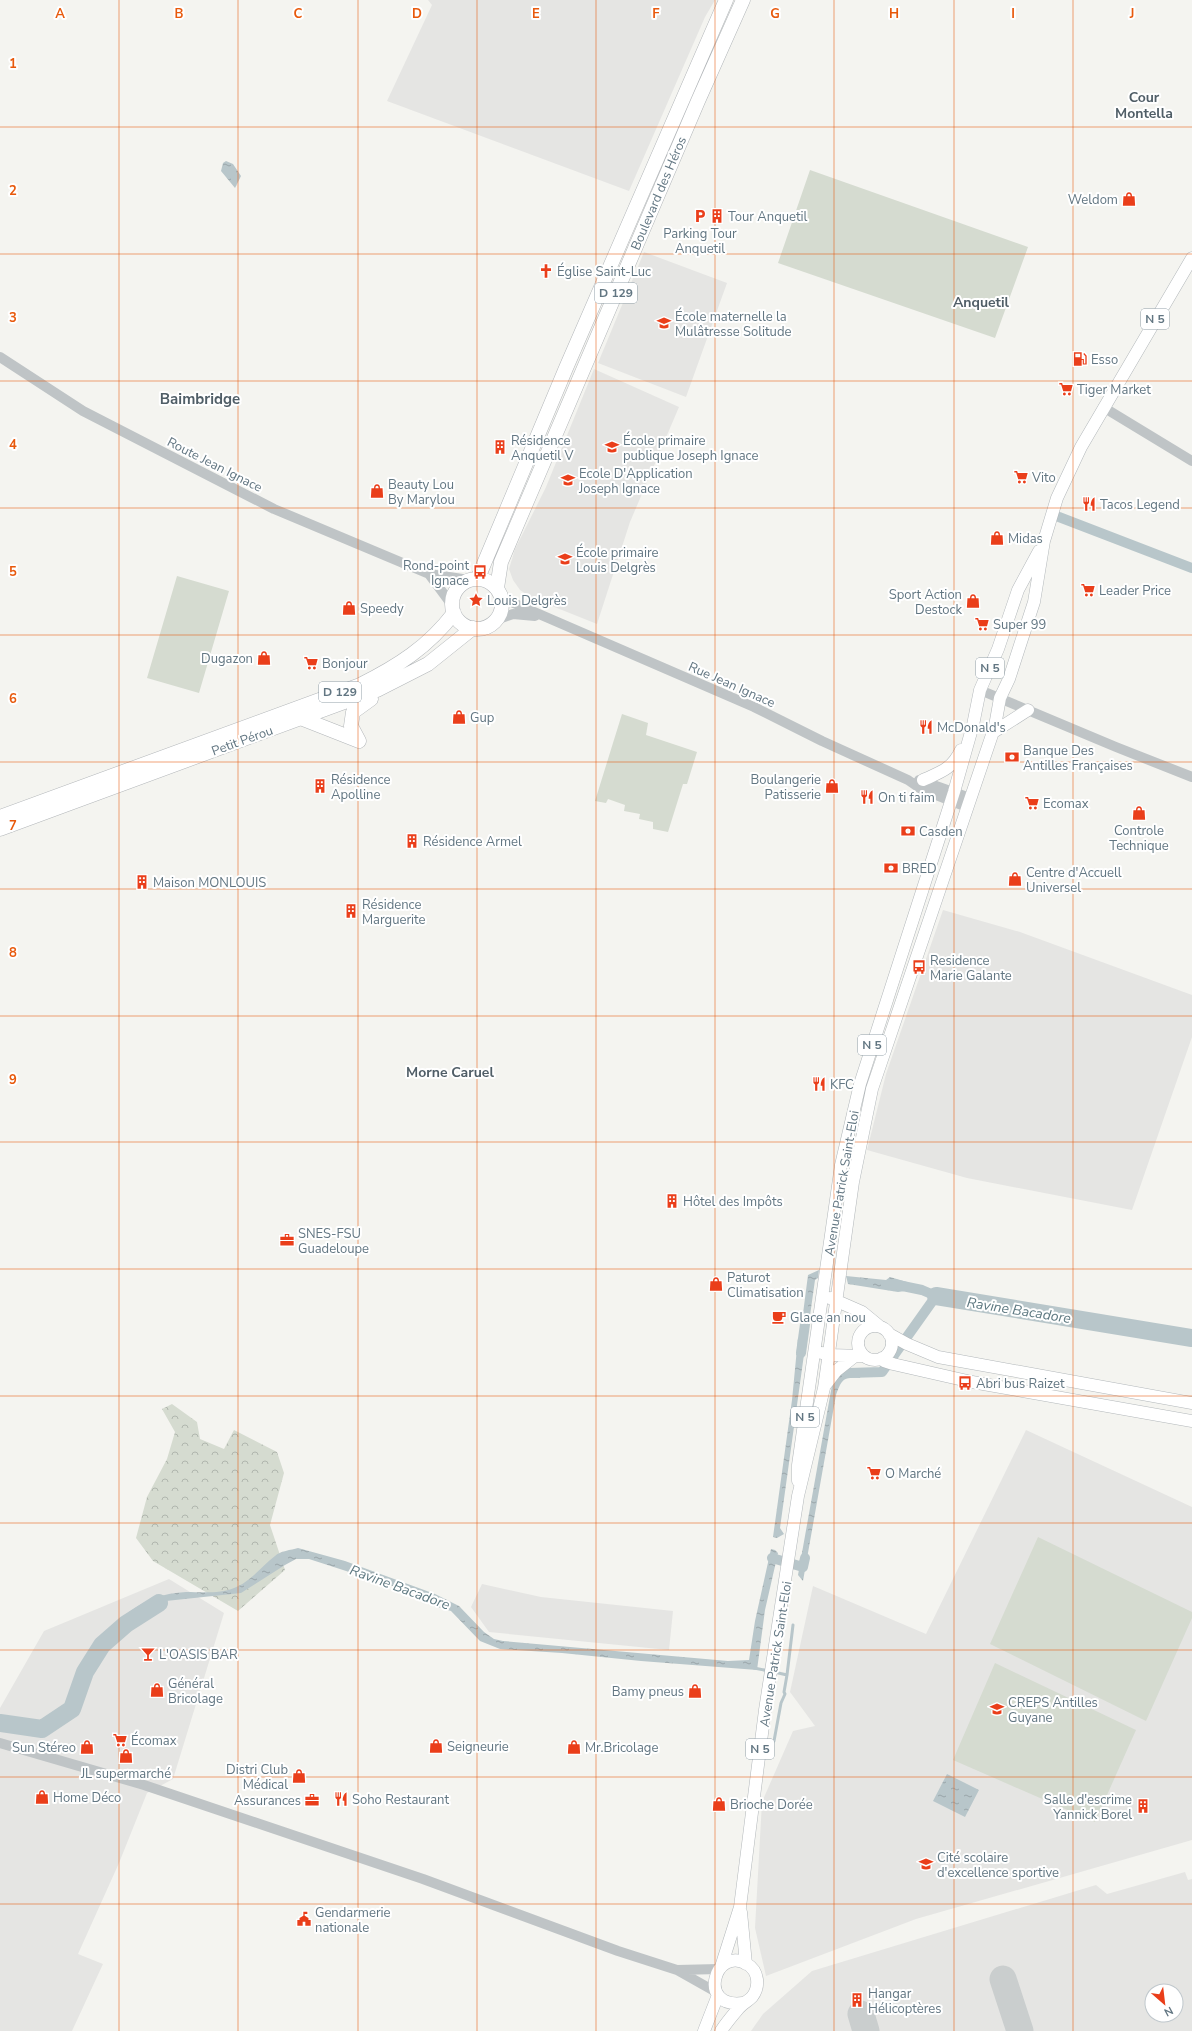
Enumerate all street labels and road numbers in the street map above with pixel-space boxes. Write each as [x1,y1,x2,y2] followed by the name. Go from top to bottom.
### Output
[627,134,691,253] street label: Boulevard des Héros
[595,283,637,303] road number: D 129
[1141,309,1169,329] road number: N 5
[164,433,265,497] street label: Route Jean Ignace
[685,658,778,712] street label: Rue Jean Ignace
[976,658,1004,678] road number: N 5
[319,682,361,702] road number: D 129
[209,721,276,760] street label: Petit Pérou
[858,1035,886,1055] road number: N 5
[820,1109,864,1257] street label: Avenue Patrick Saint-Eloi
[791,1407,819,1427] road number: N 5
[756,1580,796,1728] street label: Avenue Patrick Saint-Eloi
[746,1739,774,1759] road number: N 5

